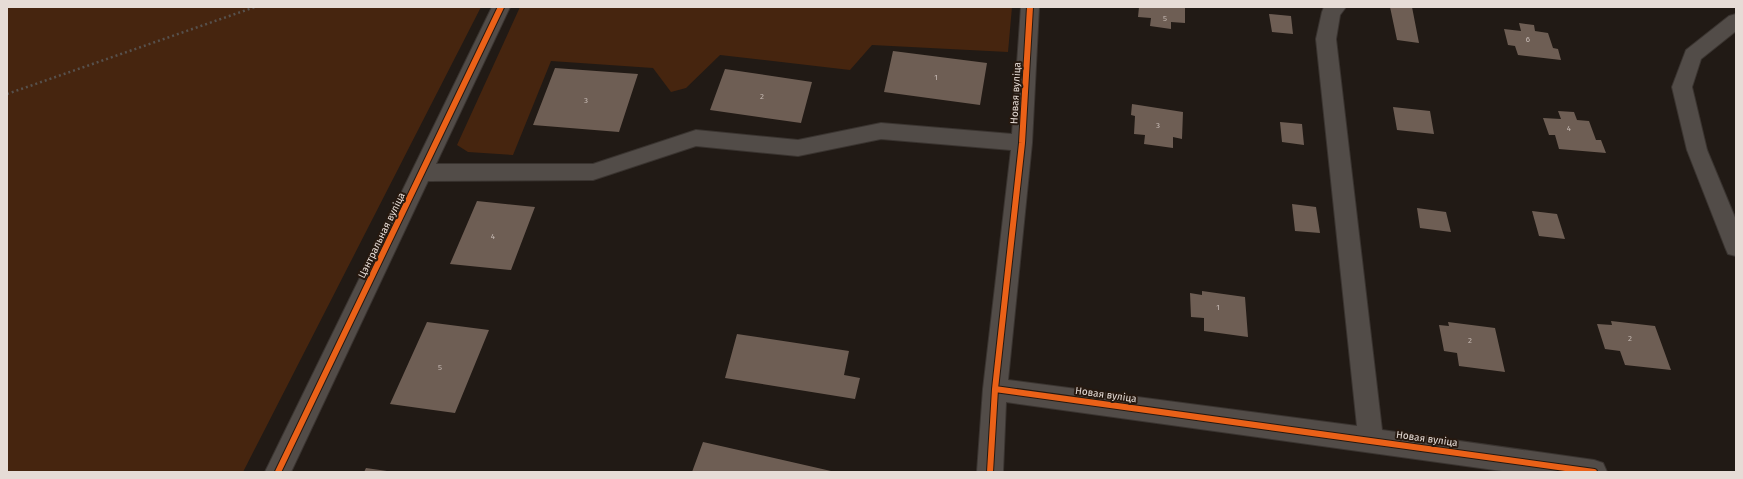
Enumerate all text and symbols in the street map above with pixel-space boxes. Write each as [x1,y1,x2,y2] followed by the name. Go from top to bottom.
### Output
[1163,14,1167,23] house number: 5
[1526,35,1530,44] house number: 6
[1007,62,1024,124] street label: Новая вуліца
[934,73,938,82] house number: 1
[760,92,764,101] house number: 2
[584,96,588,105] house number: 3
[1156,121,1160,130] house number: 3
[1567,124,1572,133] house number: 4
[355,190,408,280] street label: Цэнтральная вуліца
[491,232,496,241] house number: 4
[1216,303,1220,312] house number: 1
[1628,334,1632,343] house number: 2
[1468,336,1472,345] house number: 2
[438,363,442,372] house number: 5
[1074,384,1138,405] street label: Новая вуліца
[1395,428,1459,449] street label: Новая вуліца

